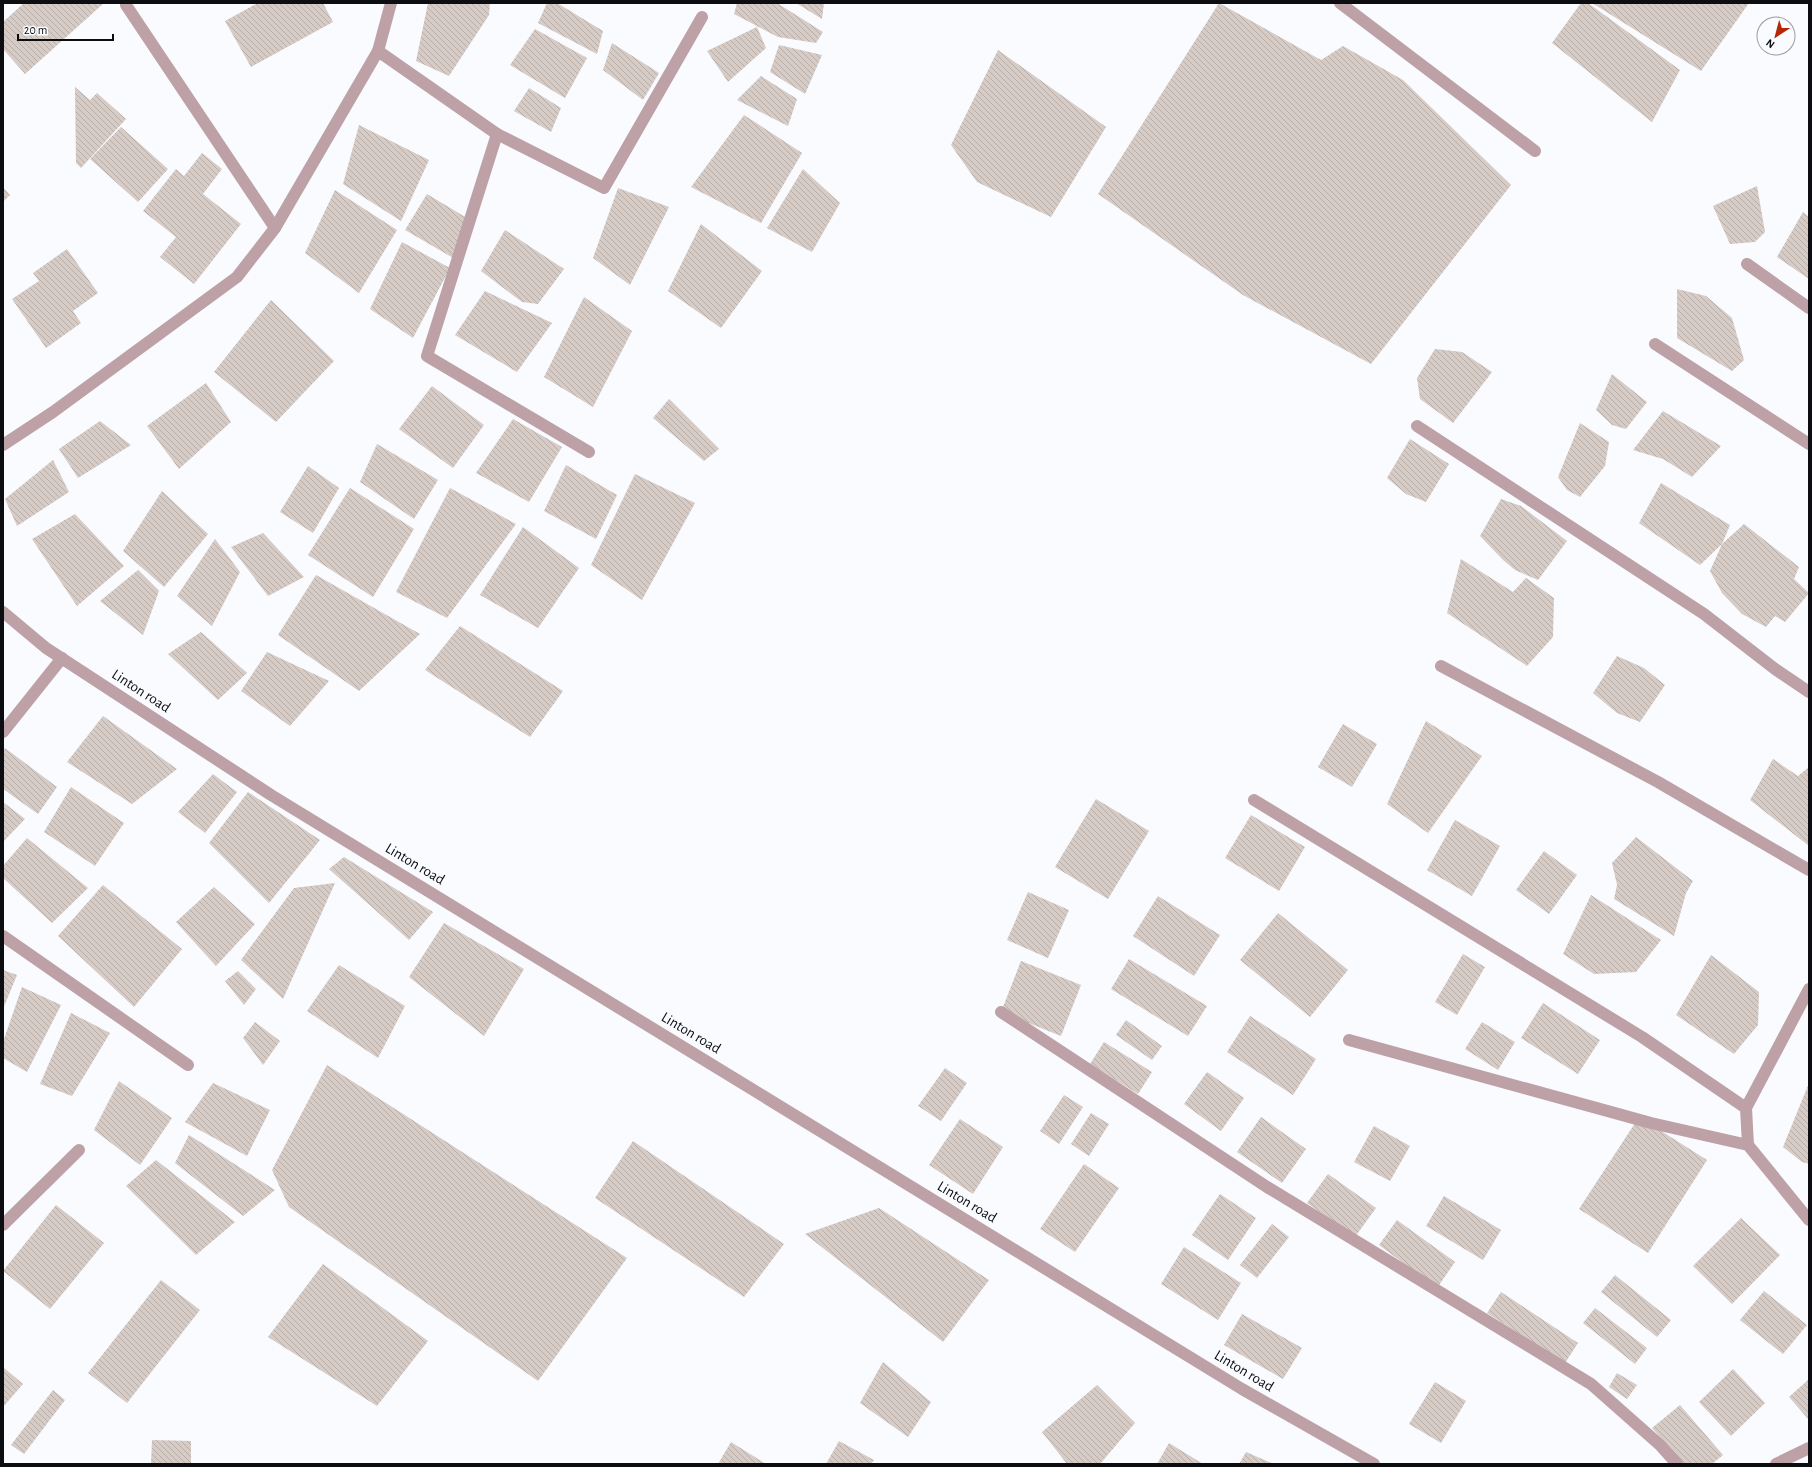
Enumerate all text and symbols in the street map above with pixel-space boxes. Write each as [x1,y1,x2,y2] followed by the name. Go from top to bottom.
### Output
[18,16,113,42] scale bar
[1756,16,1796,56] north arrow
[24,24,47,36] text: 20 m
[1764,37,1777,50] text: N
[109,667,173,716] street label: Linton road
[383,840,448,888] street label: Linton road
[659,1009,724,1057] street label: Linton road
[935,1178,1000,1226] street label: Linton road
[1212,1347,1277,1395] street label: Linton road

